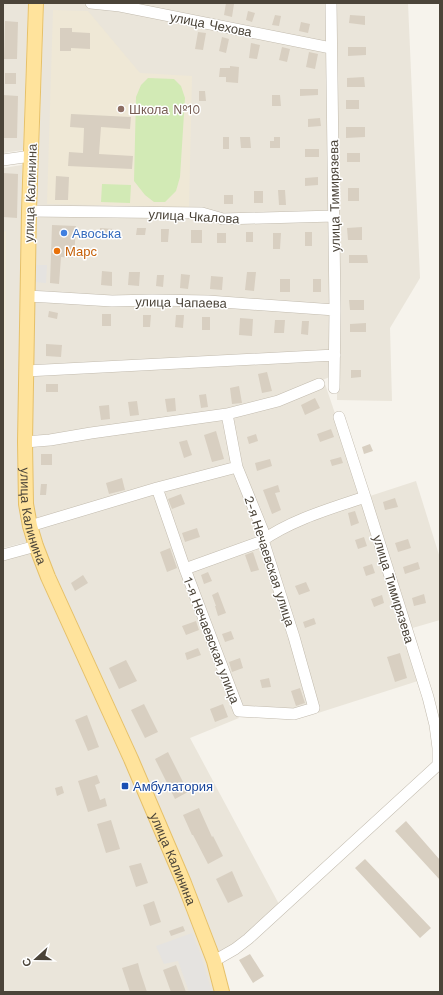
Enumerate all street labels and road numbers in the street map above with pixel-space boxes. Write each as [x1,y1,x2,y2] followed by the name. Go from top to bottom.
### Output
[169,9,254,40] street label: улица Чехова
[326,139,343,252] street label: улица Тимирязева
[21,143,40,243] street label: улица Калинина
[148,207,241,226] street label: улица Чкалова
[135,294,228,311] street label: улица Чапаева
[17,467,50,567] street label: улица Калинина
[241,494,298,629] street label: 2-я Нечаевская улица
[370,533,417,646] street label: улица Тимирязева
[180,575,243,706] street label: 1-я Нечаевская улица
[147,810,199,908] street label: улица Калинина

